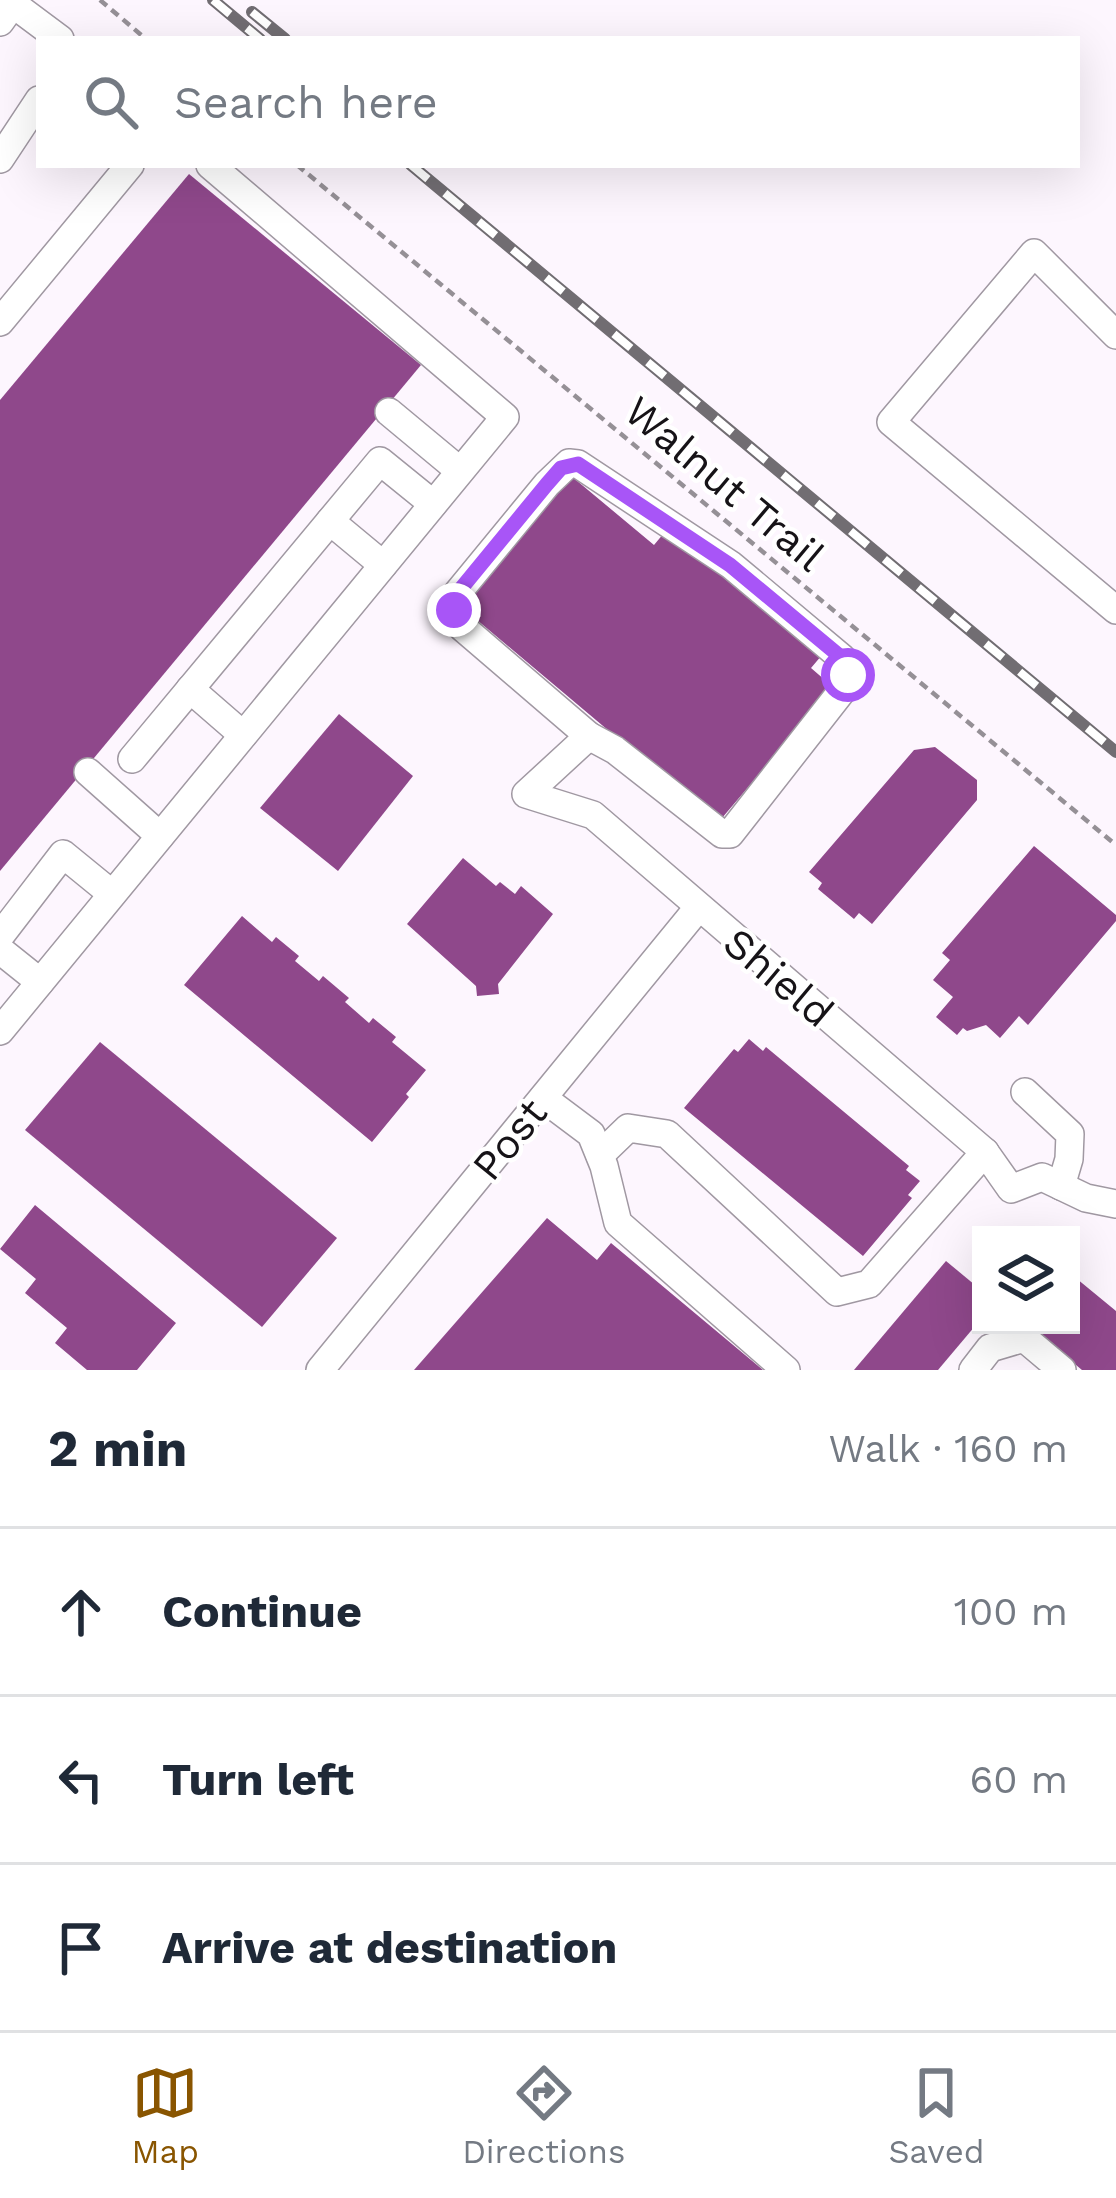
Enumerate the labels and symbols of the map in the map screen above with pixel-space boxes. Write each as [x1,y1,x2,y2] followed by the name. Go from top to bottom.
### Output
[615,386,834,581] street label: Walnut Trail
[427,583,481,637] route end
[821,648,875,702] route start
[714,918,843,1037] street label: Shield
[462,1089,557,1190] street label: Post

